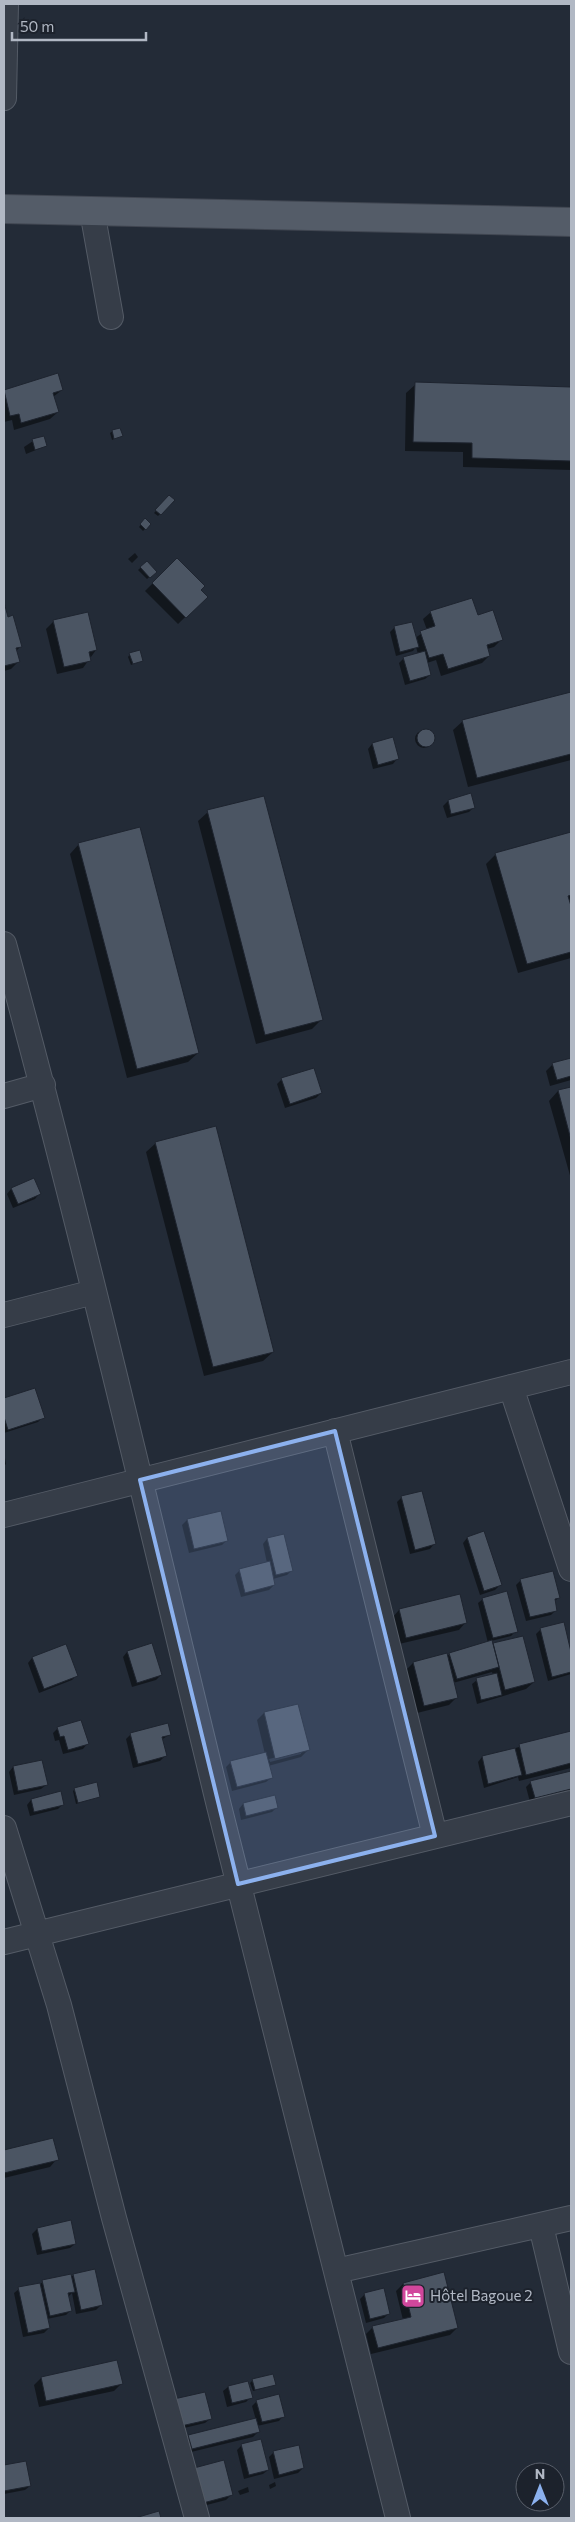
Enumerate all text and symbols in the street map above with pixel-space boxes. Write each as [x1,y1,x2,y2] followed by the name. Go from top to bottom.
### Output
[12,10,146,42] scale bar
[20,17,54,35] text: 50 m
[400,2283,426,2309] hotel icon: Hôtel Bagoue 2
[430,2286,533,2304] place label: Hôtel Bagoue 2
[515,2462,565,2512] north arrow
[535,2465,545,2482] text: N

